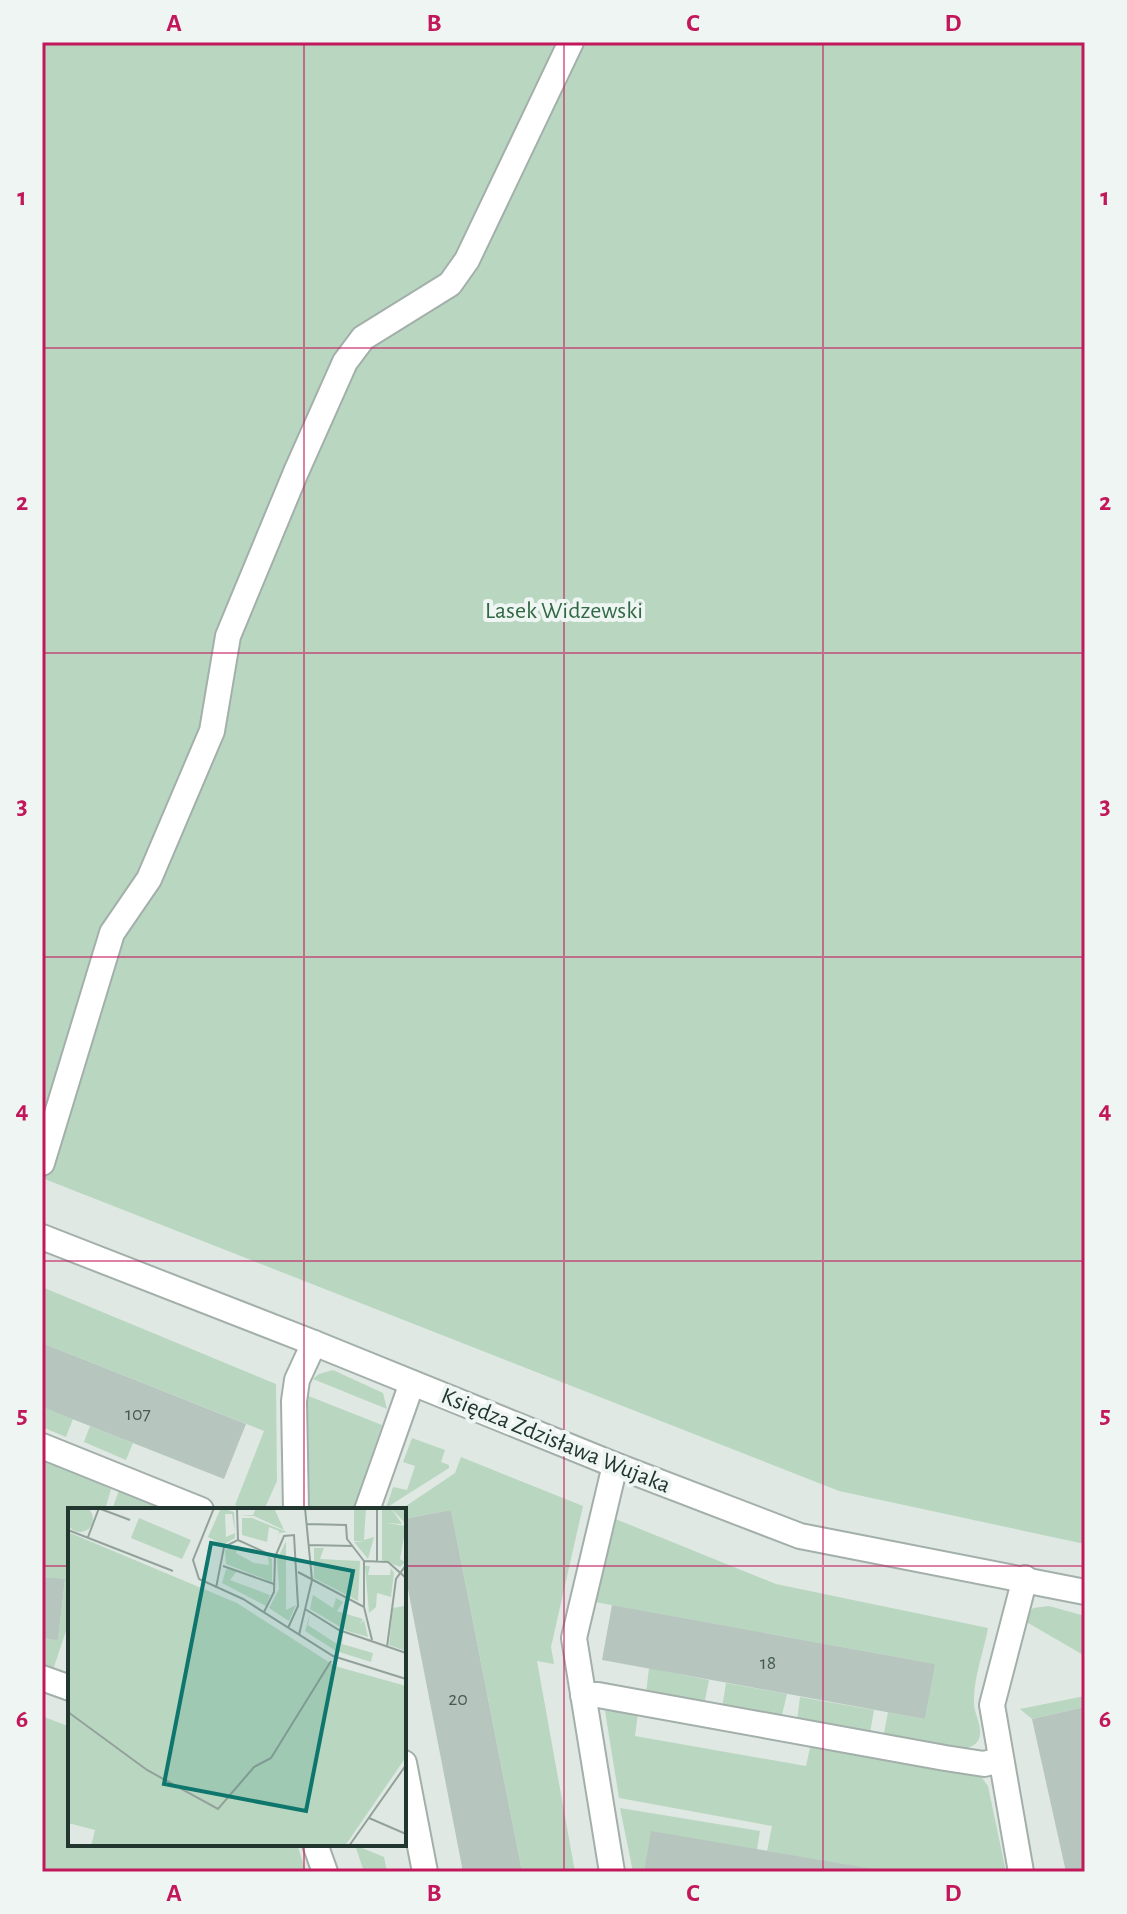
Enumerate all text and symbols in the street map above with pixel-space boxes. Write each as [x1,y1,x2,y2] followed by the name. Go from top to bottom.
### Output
[166,10,182,36] text: A
[426,10,442,36] text: B
[686,10,700,36] text: C
[944,10,962,36] text: D
[17,184,27,210] text: 1
[1100,184,1110,210] text: 1
[16,489,28,515] text: 2
[1099,489,1111,515] text: 2
[485,599,643,623] park label: Lasek Widzewski
[16,793,28,819] text: 3
[1099,793,1111,819] text: 3
[15,1097,29,1123] text: 4
[1098,1097,1112,1123] text: 4
[438,1384,674,1498] street label: Księdza Zdzisława Wujaka
[16,1402,28,1428] text: 5
[1099,1402,1111,1428] text: 5
[125,1404,151,1424] house number: 107
[68,1508,406,1846] inset map
[760,1653,776,1673] house number: 18
[448,1689,468,1709] house number: 20
[16,1706,28,1732] text: 6
[1099,1706,1111,1732] text: 6
[166,1880,182,1906] text: A
[426,1880,442,1906] text: B
[686,1880,700,1906] text: C
[944,1880,962,1906] text: D

